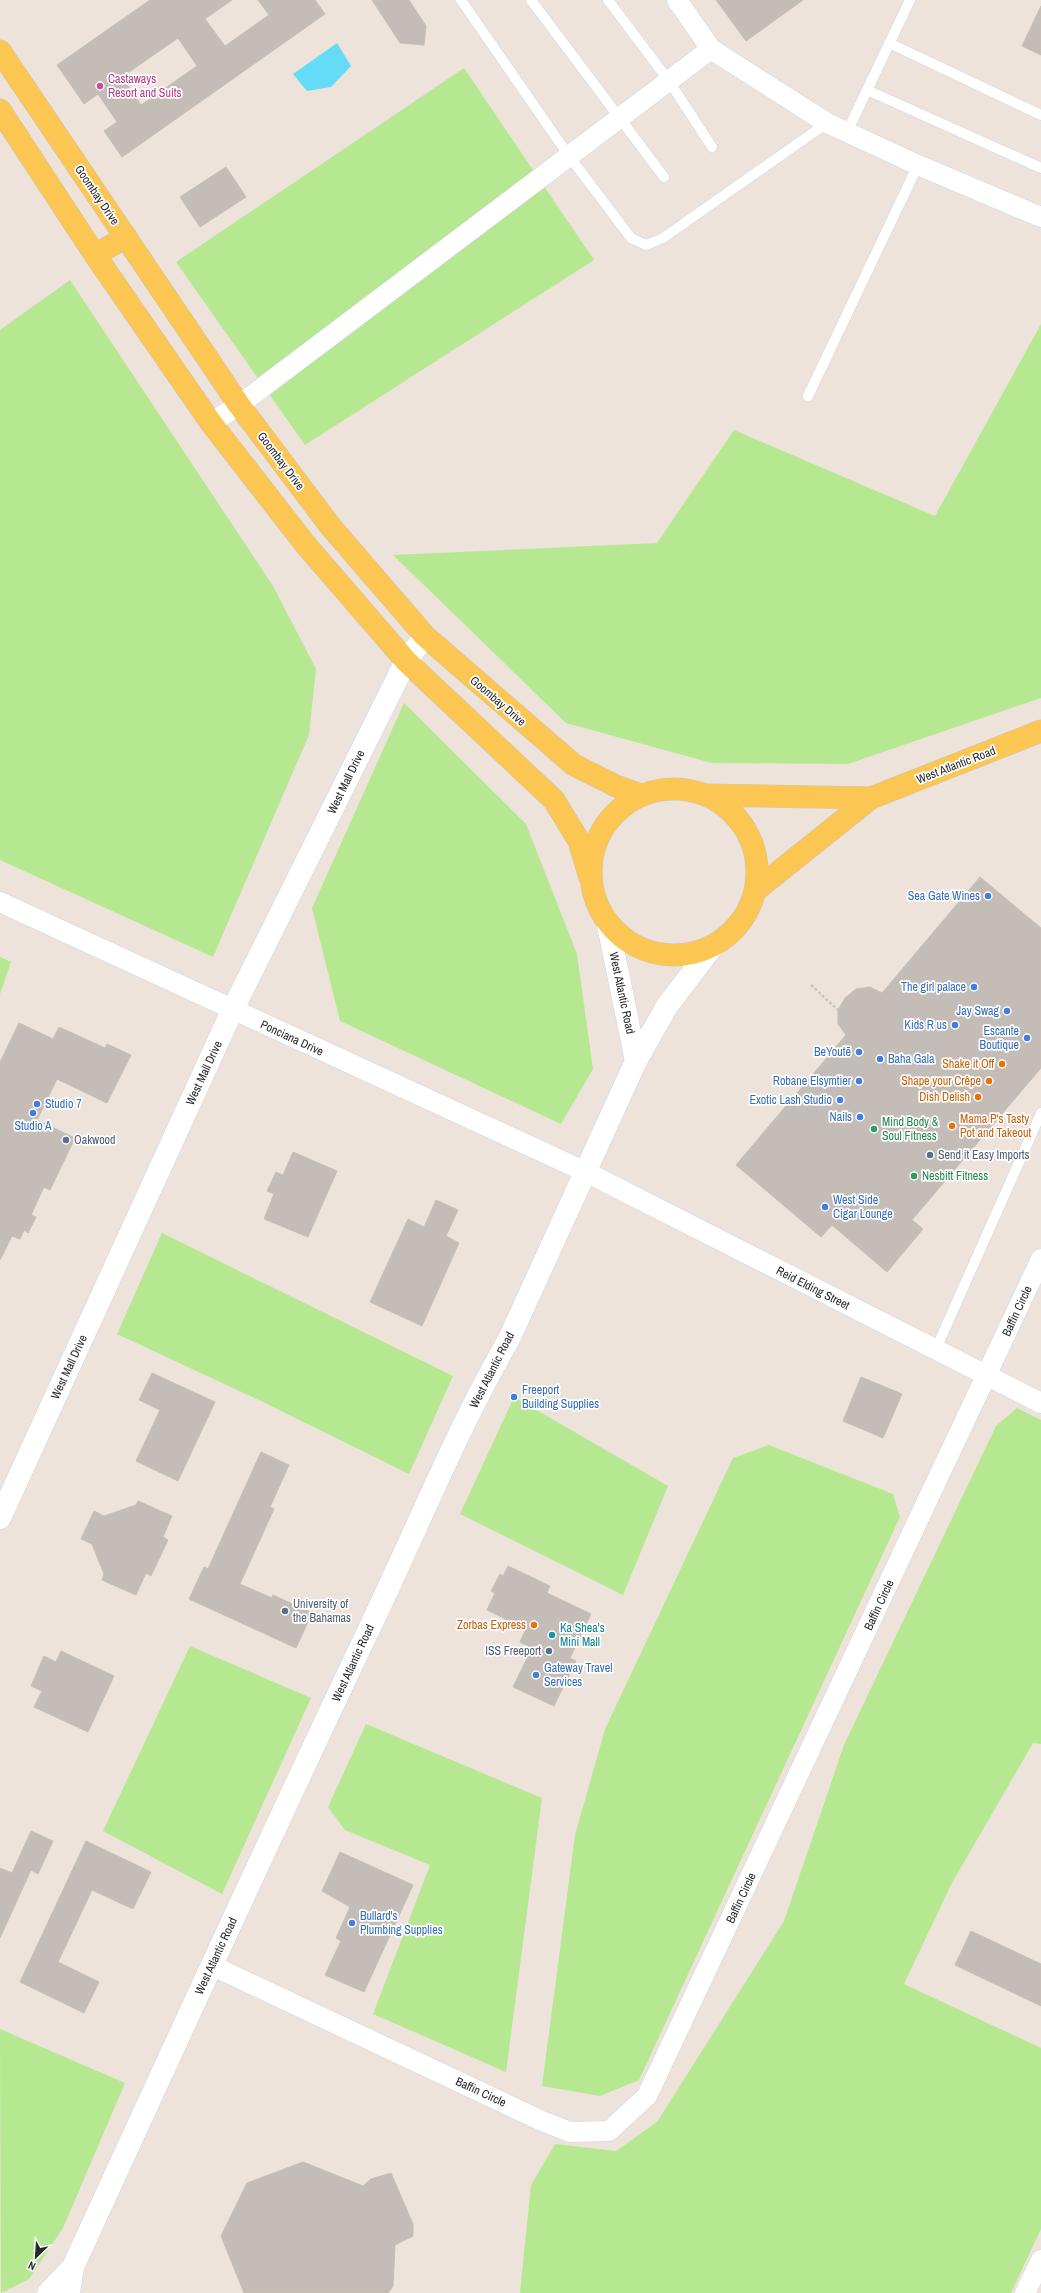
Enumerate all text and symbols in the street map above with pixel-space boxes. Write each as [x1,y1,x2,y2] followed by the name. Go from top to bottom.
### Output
[108,71,181,101] place label: Castaways Resort and Suits
[95,81,105,91] marker: Castaways Resort and Suits
[71,162,123,228] street label: Goombay Drive
[254,429,308,493] street label: Goombay Drive
[467,672,529,730] street label: Goombay Drive
[914,743,998,787] street label: West Atlantic Road
[324,747,368,817] street label: West Mall Drive
[908,888,980,904] place label: Sea Gate Wines
[983,891,993,901] marker: Sea Gate Wines
[605,950,639,1036] street label: West Atlantic Road
[901,979,966,995] place label: The girl palace
[969,982,979,992] marker: The girl palace
[956,1003,1000,1019] place label: Jay Swag
[1002,1006,1012,1016] marker: Jay Swag
[258,1016,326,1060] street label: Ponciana Drive
[904,1017,947,1033] place label: Kids R us
[950,1020,960,1030] marker: Kids R us
[980,1023,1019,1053] place label: Escante Boutique
[1022,1033,1032,1043] marker: Escante Boutique
[182,1038,226,1108] street label: West Mall Drive
[814,1044,851,1060] place label: BeYoutē
[854,1047,864,1057] marker: BeYoutē
[888,1051,935,1067] place label: Baha Gala
[875,1054,885,1064] marker: Baha Gala
[942,1056,995,1072] place label: Shake it Off
[997,1059,1007,1069] marker: Shake it Off
[773,1073,852,1089] place label: Robane Elsymtier
[901,1073,981,1089] place label: Shape your Crêpe
[854,1076,864,1086] marker: Robane Elsymtier
[984,1076,994,1086] marker: Shape your Crêpe
[919,1089,970,1105] place label: Dish Delish
[749,1092,832,1108] place label: Exotic Lash Studio
[973,1092,983,1102] marker: Dish Delish
[835,1095,845,1105] marker: Exotic Lash Studio
[45,1096,82,1112] place label: Studio 7
[32,1099,42,1109] marker: Studio 7
[28,1108,38,1118] marker: Studio A
[830,1109,852,1125] place label: Nails
[960,1111,1031,1141] place label: Mama P's Tasty Pot and Takeout
[855,1112,865,1122] marker: Nails
[882,1114,939,1144] place label: Mind Body & Soul Fitness
[14,1118,52,1134] place label: Studio A
[947,1121,957,1131] marker: Mama P's Tasty Pot and Takeout
[869,1124,879,1134] marker: Mind Body & Soul Fitness
[74,1132,116,1148] place label: Oakwood
[61,1135,71,1145] marker: Oakwood
[938,1147,1029,1163] place label: Send it Easy Imports
[925,1150,935,1160] marker: Send it Easy Imports
[922,1168,988,1184] place label: Nesbitt Fitness
[909,1171,919,1181] marker: Nesbitt Fitness
[833,1192,893,1222] place label: West Side Cigar Lounge
[820,1202,830,1212] marker: West Side Cigar Lounge
[774,1263,853,1313] street label: Reid Elding Street
[998,1283,1036,1339] street label: Baffin Circle
[466,1329,518,1411] street label: West Atlantic Road
[47,1332,91,1402] street label: West Mall Drive
[522,1382,599,1412] place label: Freeport Building Supplies
[509,1392,519,1402] marker: Freeport Building Supplies
[860,1577,898,1633] street label: Baffin Circle
[293,1596,351,1626] place label: University of the Bahamas
[280,1606,290,1616] marker: University of the Bahamas
[457,1617,526,1633] place label: Zorbas Express
[529,1620,539,1630] marker: Zorbas Express
[560,1620,605,1650] place label: Ka Shea's Mini Mall
[328,1622,378,1704] street label: West Atlantic Road
[547,1630,557,1640] marker: Ka Shea's Mini Mall
[485,1643,541,1659] place label: ISS Freeport
[544,1646,554,1656] marker: ISS Freeport
[544,1660,612,1690] place label: Gateway Travel Services
[531,1670,541,1680] marker: Gateway Travel Services
[722,1870,760,1926] street label: Baffin Circle
[360,1908,443,1938] place label: Bullard's Plumbing Supplies
[191,1915,241,1997] street label: West Atlantic Road
[347,1918,357,1928] marker: Bullard's Plumbing Supplies
[453,2073,509,2111] street label: Baffin Circle
[16,2237,56,2277] north arrow
[26,2258,38,2274] text: N

